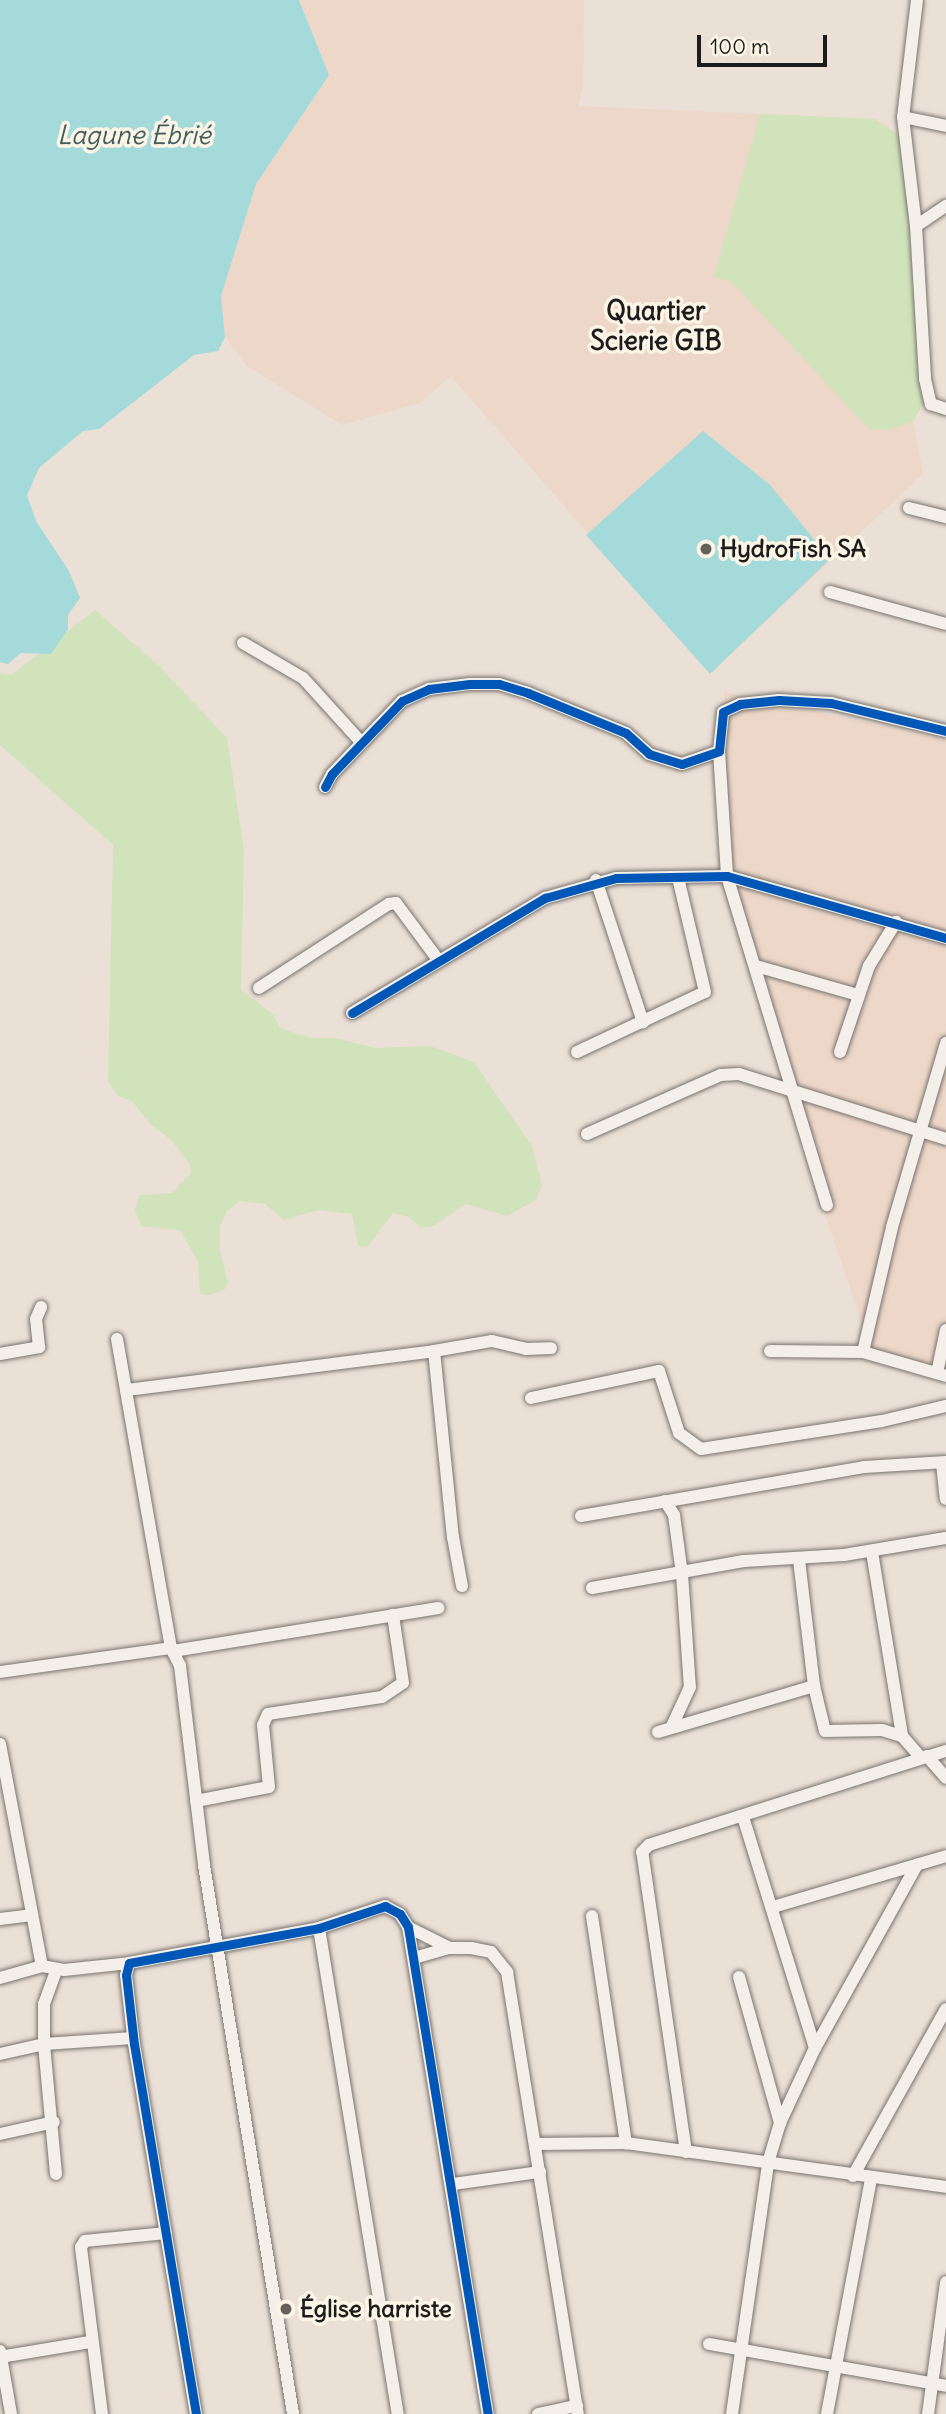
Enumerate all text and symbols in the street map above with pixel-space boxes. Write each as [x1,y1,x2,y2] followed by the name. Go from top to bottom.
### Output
[701,21,830,65] scale bar
[710,33,769,60] text: 100 m
[57,119,211,151] water label: Lagune Ébrié
[590,295,722,356] district label: Quartier Scierie GIB
[720,535,866,563] place label: HydroFish SA
[698,541,714,557] marker: HydroFish SA
[300,2295,452,2323] place label: Église harriste
[278,2301,294,2317] marker: Église harriste

